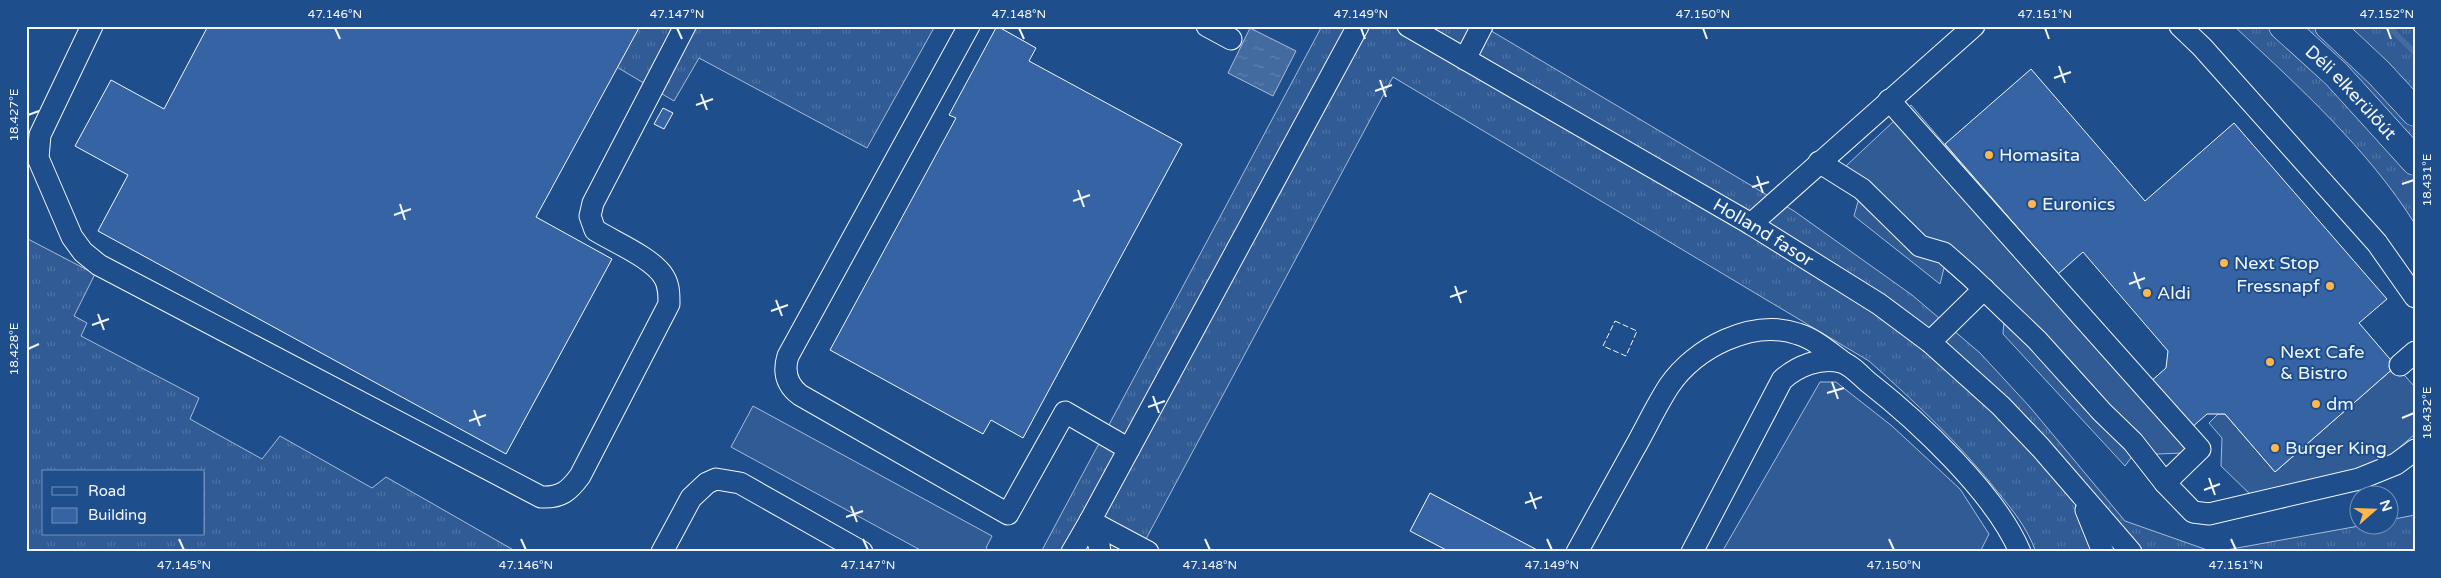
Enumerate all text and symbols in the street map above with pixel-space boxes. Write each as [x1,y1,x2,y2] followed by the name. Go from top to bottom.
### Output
[308,7,362,21] text: 47.146°N
[650,7,704,21] text: 47.147°N
[992,7,1046,21] text: 47.148°N
[1334,7,1388,21] text: 47.149°N
[1676,7,1730,21] text: 47.150°N
[2018,7,2072,21] text: 47.151°N
[2360,7,2414,21] text: 47.152°N
[2301,40,2401,144] street label: Déli elkerülőút
[7,88,21,142] text: 18.427°E
[1999,144,2080,166] place label: Homasita
[1983,149,1995,161] marker: Homasita
[2420,153,2434,206] text: 18.431°E
[2042,193,2115,215] place label: Euronics
[1709,194,1818,271] street label: Holland fasor
[2026,198,2038,210] marker: Euronics
[2234,252,2319,274] place label: Next Stop
[2218,257,2230,269] marker: Next Stop
[2236,275,2320,297] place label: Fressnapf
[2324,280,2336,292] marker: Fressnapf
[2157,282,2191,304] place label: Aldi
[2141,287,2153,299] marker: Aldi
[7,322,21,375] text: 18.428°E
[2280,341,2365,384] place label: Next Cafe & Bistro
[2264,356,2276,368] marker: Next Cafe & Bistro
[2420,386,2434,439] text: 18.432°E
[2326,393,2354,415] place label: dm
[2310,398,2322,410] marker: dm
[2285,437,2387,459] place label: Burger King
[2269,442,2281,454] marker: Burger King
[42,470,205,536] legend
[88,482,126,500] text: Road
[2348,486,2398,536] north arrow
[2376,498,2396,514] text: N
[88,506,147,524] text: Building
[157,558,211,572] text: 47.145°N
[499,558,553,572] text: 47.146°N
[841,558,895,572] text: 47.147°N
[1183,558,1237,572] text: 47.148°N
[1525,558,1579,572] text: 47.149°N
[1867,558,1921,572] text: 47.150°N
[2209,558,2263,572] text: 47.151°N

